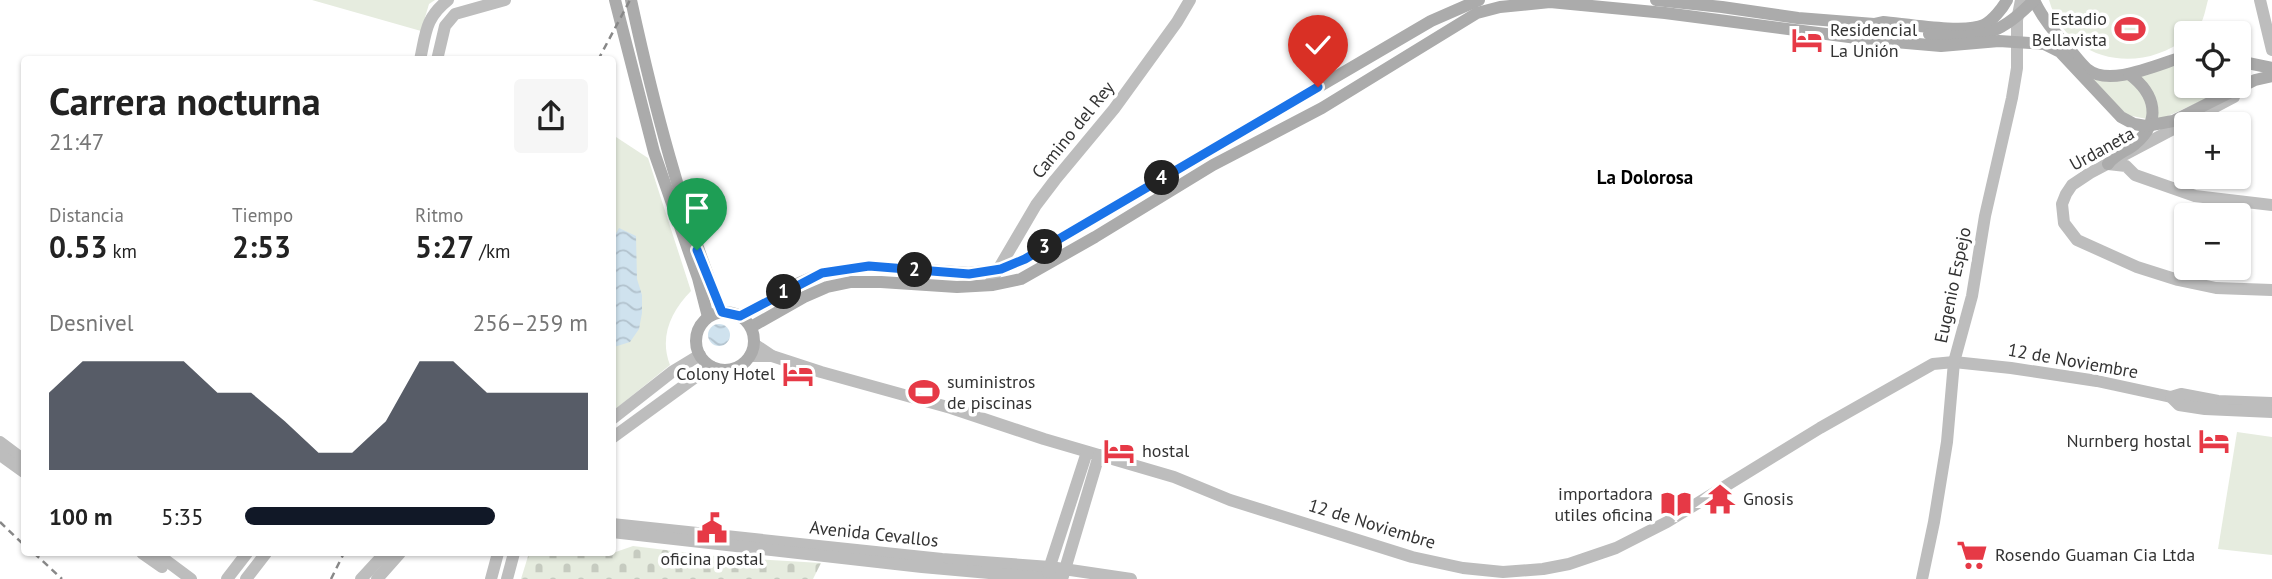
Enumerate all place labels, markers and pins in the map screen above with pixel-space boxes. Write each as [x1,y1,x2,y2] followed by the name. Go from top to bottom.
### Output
[2032,7,2107,51] place label: Estadio Bellavista
[2113,12,2147,46] sports icon: Estadio Bellavista
[1288,15,1348,87] pin
[1830,18,1918,62] place label: Residencial La Unión
[1790,23,1824,57] hotel icon: Residencial La Unión
[1144,160,1180,196] pin: 4
[667,178,727,250] pin
[1028,230,1062,264] pin: 3
[898,252,932,288] pin: 2
[766,274,802,310] pin: 1
[781,357,815,391] hotel icon: Colony Hotel
[676,362,776,385] place label: Colony Hotel
[947,370,1035,414] place label: suministros de piscinas
[907,375,941,409] sports icon: suministros de piscinas
[2197,424,2231,458] hotel icon: Nurnberg hostal
[2066,429,2192,452] place label: Nurnberg hostal
[1102,434,1136,468] hotel icon: hostal
[1142,439,1190,462] place label: hostal
[1555,482,1653,526] place label: importadora utiles oficina
[1703,482,1737,516] temple icon: Gnosis
[1659,487,1693,521] library icon: importadora utiles oficina
[1743,487,1794,510] place label: Gnosis
[695,511,729,545] public building icon: oficina postal
[1955,538,1989,572] supermarket icon: Rosendo Guaman Cia Ltda
[1995,543,2195,566] place label: Rosendo Guaman Cia Ltda
[660,547,764,570] place label: oficina postal

